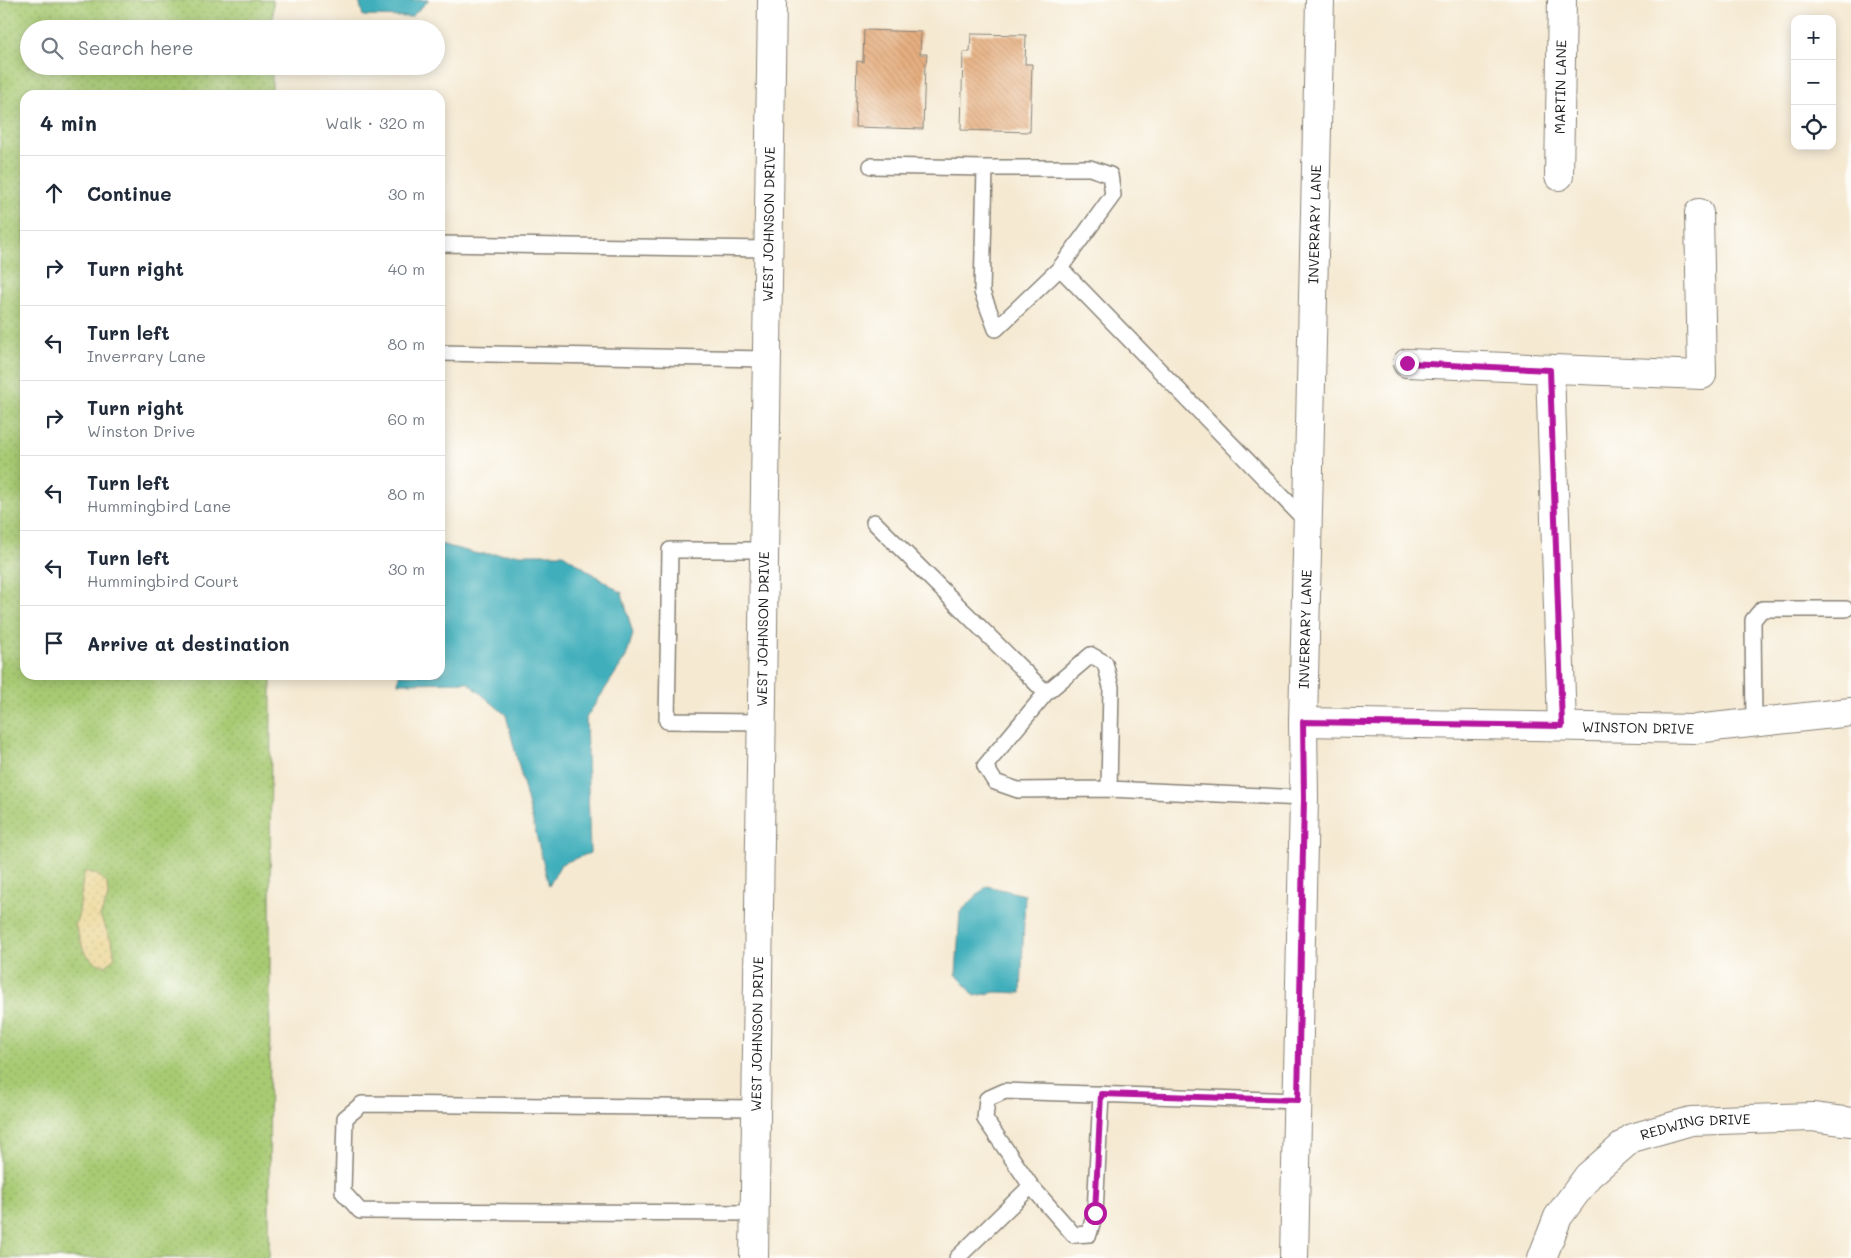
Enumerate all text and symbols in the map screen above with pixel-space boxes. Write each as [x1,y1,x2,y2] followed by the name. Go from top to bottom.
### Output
[1791,15,1836,150] map controls
[1791,15,1836,60] button: +
[20,20,445,75] search box
[38,34,66,62] icon: search
[78,35,194,60] text: Search here
[1550,40,1570,134] street label: MARTIN LANE
[1791,60,1836,105] button: −
[1791,105,1836,150] button: locate
[40,109,97,136] text: 4 min
[325,112,425,133] text: Walk · 320 m
[758,146,779,302] street label: WEST JOHNSON DRIVE
[1303,164,1325,284] street label: INVERRARY LANE
[40,179,68,207] icon: ahead
[87,181,172,206] text: Continue
[388,183,425,204] text: 30 m
[40,254,68,282] icon: right
[87,256,184,281] text: Turn right
[388,258,425,279] text: 40 m
[87,320,170,345] text: Turn left
[40,329,68,357] icon: left
[388,333,425,354] text: 80 m
[87,345,206,366] text: Inverrary Lane
[1396,352,1419,375] route end
[87,395,184,420] text: Turn right
[40,404,68,432] icon: right
[388,408,425,429] text: 60 m
[87,420,195,441] text: Winston Drive
[87,470,170,495] text: Turn left
[40,479,68,507] icon: left
[388,483,425,504] text: 80 m
[87,495,231,516] text: Hummingbird Lane
[87,545,170,570] text: Turn left
[752,551,773,707] street label: WEST JOHNSON DRIVE
[40,554,68,582] icon: left
[388,558,425,579] text: 30 m
[1294,569,1316,689] street label: INVERRARY LANE
[87,570,239,591] text: Hummingbird Court
[40,629,68,657] icon: arrive
[87,631,290,656] text: Arrive at destination
[1582,717,1694,738] street label: WINSTON DRIVE
[746,956,767,1112] street label: WEST JOHNSON DRIVE
[1638,1109,1751,1144] street label: REDWING DRIVE
[1084,1202,1107,1225] route start

